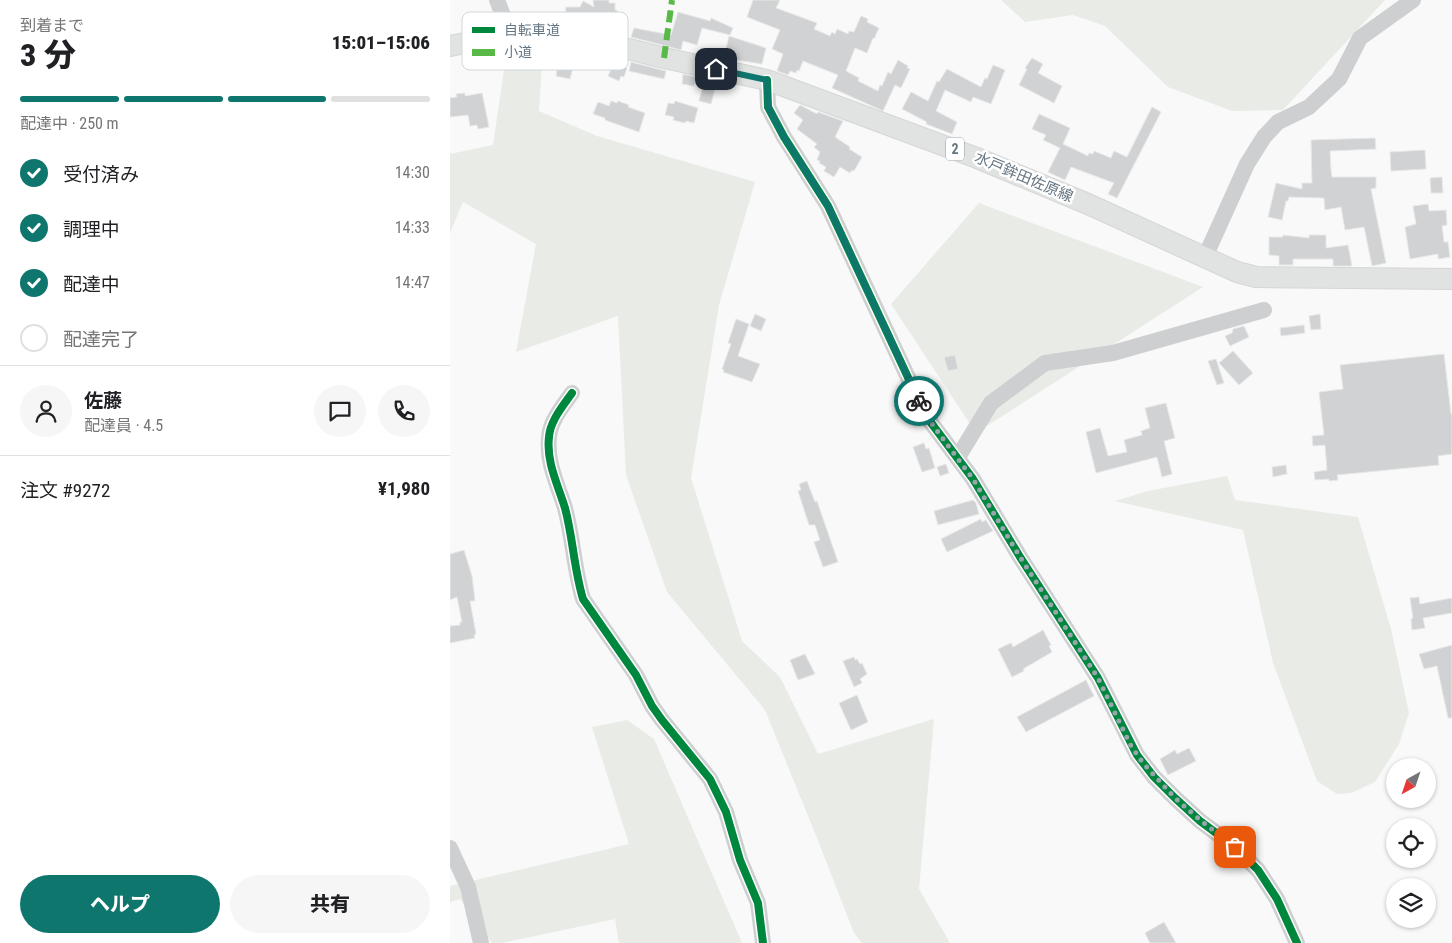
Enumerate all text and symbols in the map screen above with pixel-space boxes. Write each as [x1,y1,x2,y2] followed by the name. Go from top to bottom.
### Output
[462,12,628,70] legend
[20,16,84,35] text: 到着まで
[504,22,560,38] text: 自転車道
[332,31,430,54] text: 15:01–15:06
[20,36,76,74] text: 3 分
[504,44,532,60] text: 小道
[695,48,737,90] pin
[702,55,730,83] icon: home
[20,114,119,133] text: 配達中 · 250 m
[946,138,964,160] road number: 2
[972,148,1076,206] street label: 水戸鉾田佐原線
[20,159,48,187] icon: check
[63,163,139,186] text: 受付済み
[395,163,430,182] text: 14:30
[20,214,48,242] icon: check
[63,218,120,241] text: 調理中
[395,218,430,237] text: 14:33
[20,269,48,297] icon: check
[63,273,120,296] text: 配達中
[395,273,430,292] text: 14:47
[63,328,139,351] text: 配達完了
[894,376,944,426] courier
[20,385,72,437] button: person
[314,385,366,437] button: chat
[378,385,430,437] button: phone
[905,387,933,415] icon: bike
[84,389,122,412] text: 佐藤
[84,416,163,435] text: 配達員 · 4.5
[378,477,430,500] text: ¥1,980
[20,479,110,502] text: 注文 #9272
[1386,758,1436,808] north arrow
[1386,758,1436,928] map controls
[1386,818,1436,868] button: locate
[1214,826,1256,868] pin
[1221,833,1249,861] icon: bag
[20,875,220,933] button: ヘルプ
[230,875,430,933] button: 共有
[1386,878,1436,928] button: layers

